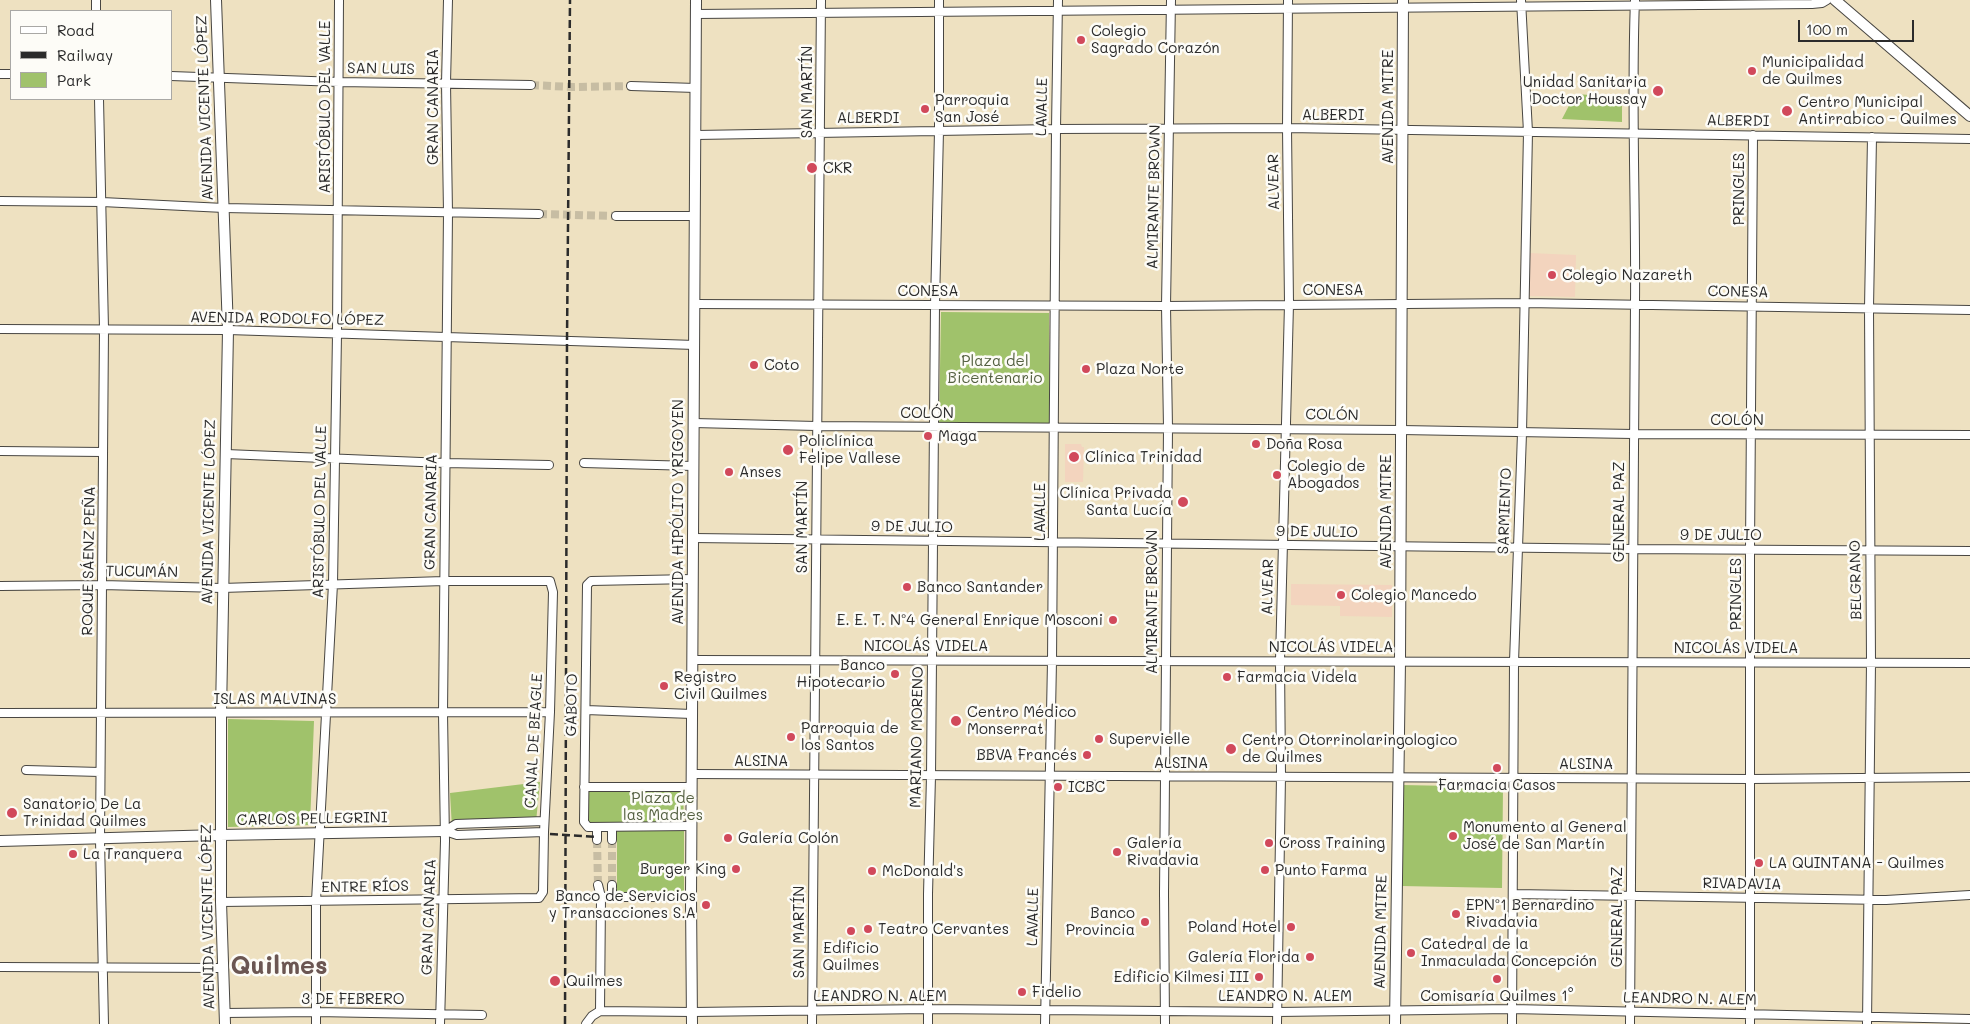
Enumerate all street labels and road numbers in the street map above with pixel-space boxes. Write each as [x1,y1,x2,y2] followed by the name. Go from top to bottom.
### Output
[193,15,217,201] street label: AVENIDA VICENTE LÓPEZ
[316,21,334,193] street label: ARISTÓBULO DEL VALLE
[798,46,816,138] street label: SAN MARTÍN
[424,49,442,165] street label: GRAN CANARIA
[1379,50,1397,164] street label: AVENIDA MITRE
[347,59,415,79] street label: SAN LUIS
[1032,78,1052,136] street label: LAVALLE
[1302,106,1364,124] street label: ALBERDI
[837,109,899,127] street label: ALBERDI
[1707,111,1769,131] street label: ALBERDI
[1144,125,1164,269] street label: ALMIRANTE BROWN
[1730,153,1748,225] street label: PRINGLES
[1265,154,1283,210] street label: ALVEAR
[1302,281,1364,299] street label: CONESA
[897,282,959,300] street label: CONESA
[1707,282,1769,302] street label: CONESA
[190,308,384,330] street label: AVENIDA RODOLFO LÓPEZ
[669,399,687,625] street label: AVENIDA HIPÓLITO YRIGOYEN
[900,404,954,422] street label: COLÓN
[1305,406,1359,424] street label: COLÓN
[1710,411,1764,429] street label: COLÓN
[198,419,220,605] street label: AVENIDA VICENTE LÓPEZ
[309,425,331,599] street label: ARISTÓBULO DEL VALLE
[421,454,441,570] street label: GRAN CANARIA
[1377,455,1395,569] street label: AVENIDA MITRE
[1610,462,1628,562] street label: GENERAL PAZ
[1494,467,1516,555] street label: SARMIENTO
[793,481,811,573] street label: SAN MARTÍN
[1031,483,1049,541] street label: LAVALLE
[79,486,99,636] street label: ROQUE SÁENZ PEÑA
[871,517,953,537] street label: 9 DE JULIO
[1276,522,1358,542] street label: 9 DE JULIO
[1680,526,1762,544] street label: 9 DE JULIO
[1143,530,1161,674] street label: ALMIRANTE BROWN
[1846,540,1866,620] street label: BELGRANO
[1727,558,1745,630] street label: PRINGLES
[1259,559,1277,615] street label: ALVEAR
[106,562,178,582] street label: TUCUMÁN
[864,637,988,655] street label: NICOLÁS VIDELA
[1269,638,1393,656] street label: NICOLÁS VIDELA
[1674,639,1798,657] street label: NICOLÁS VIDELA
[907,666,927,808] street label: MARIANO MORENO
[521,673,547,809] street label: CANAL DE BEAGLE
[562,673,582,737] street label: GABOTO
[214,690,336,708] street label: ISLAS MALVINAS
[734,752,788,770] street label: ALSINA
[1154,754,1208,772] street label: ALSINA
[1559,755,1613,773] street label: ALSINA
[236,809,388,829] street label: CARLOS PELLEGRINI
[197,824,219,1010] street label: AVENIDA VICENTE LÓPEZ
[418,859,440,975] street label: GRAN CANARIA
[1608,867,1626,967] street label: GENERAL PAZ
[1702,874,1782,894] street label: RIVADAVIA
[1371,875,1391,989] street label: AVENIDA MITRE
[321,877,409,897] street label: ENTRE RÍOS
[790,886,808,978] street label: SAN MARTÍN
[1023,888,1043,946] street label: LAVALLE
[813,987,947,1005] street label: LEANDRO N. ALEM
[1218,987,1352,1005] street label: LEANDRO N. ALEM
[1623,989,1757,1009] street label: LEANDRO N. ALEM
[301,990,405,1008] street label: 3 DE FEBRERO

